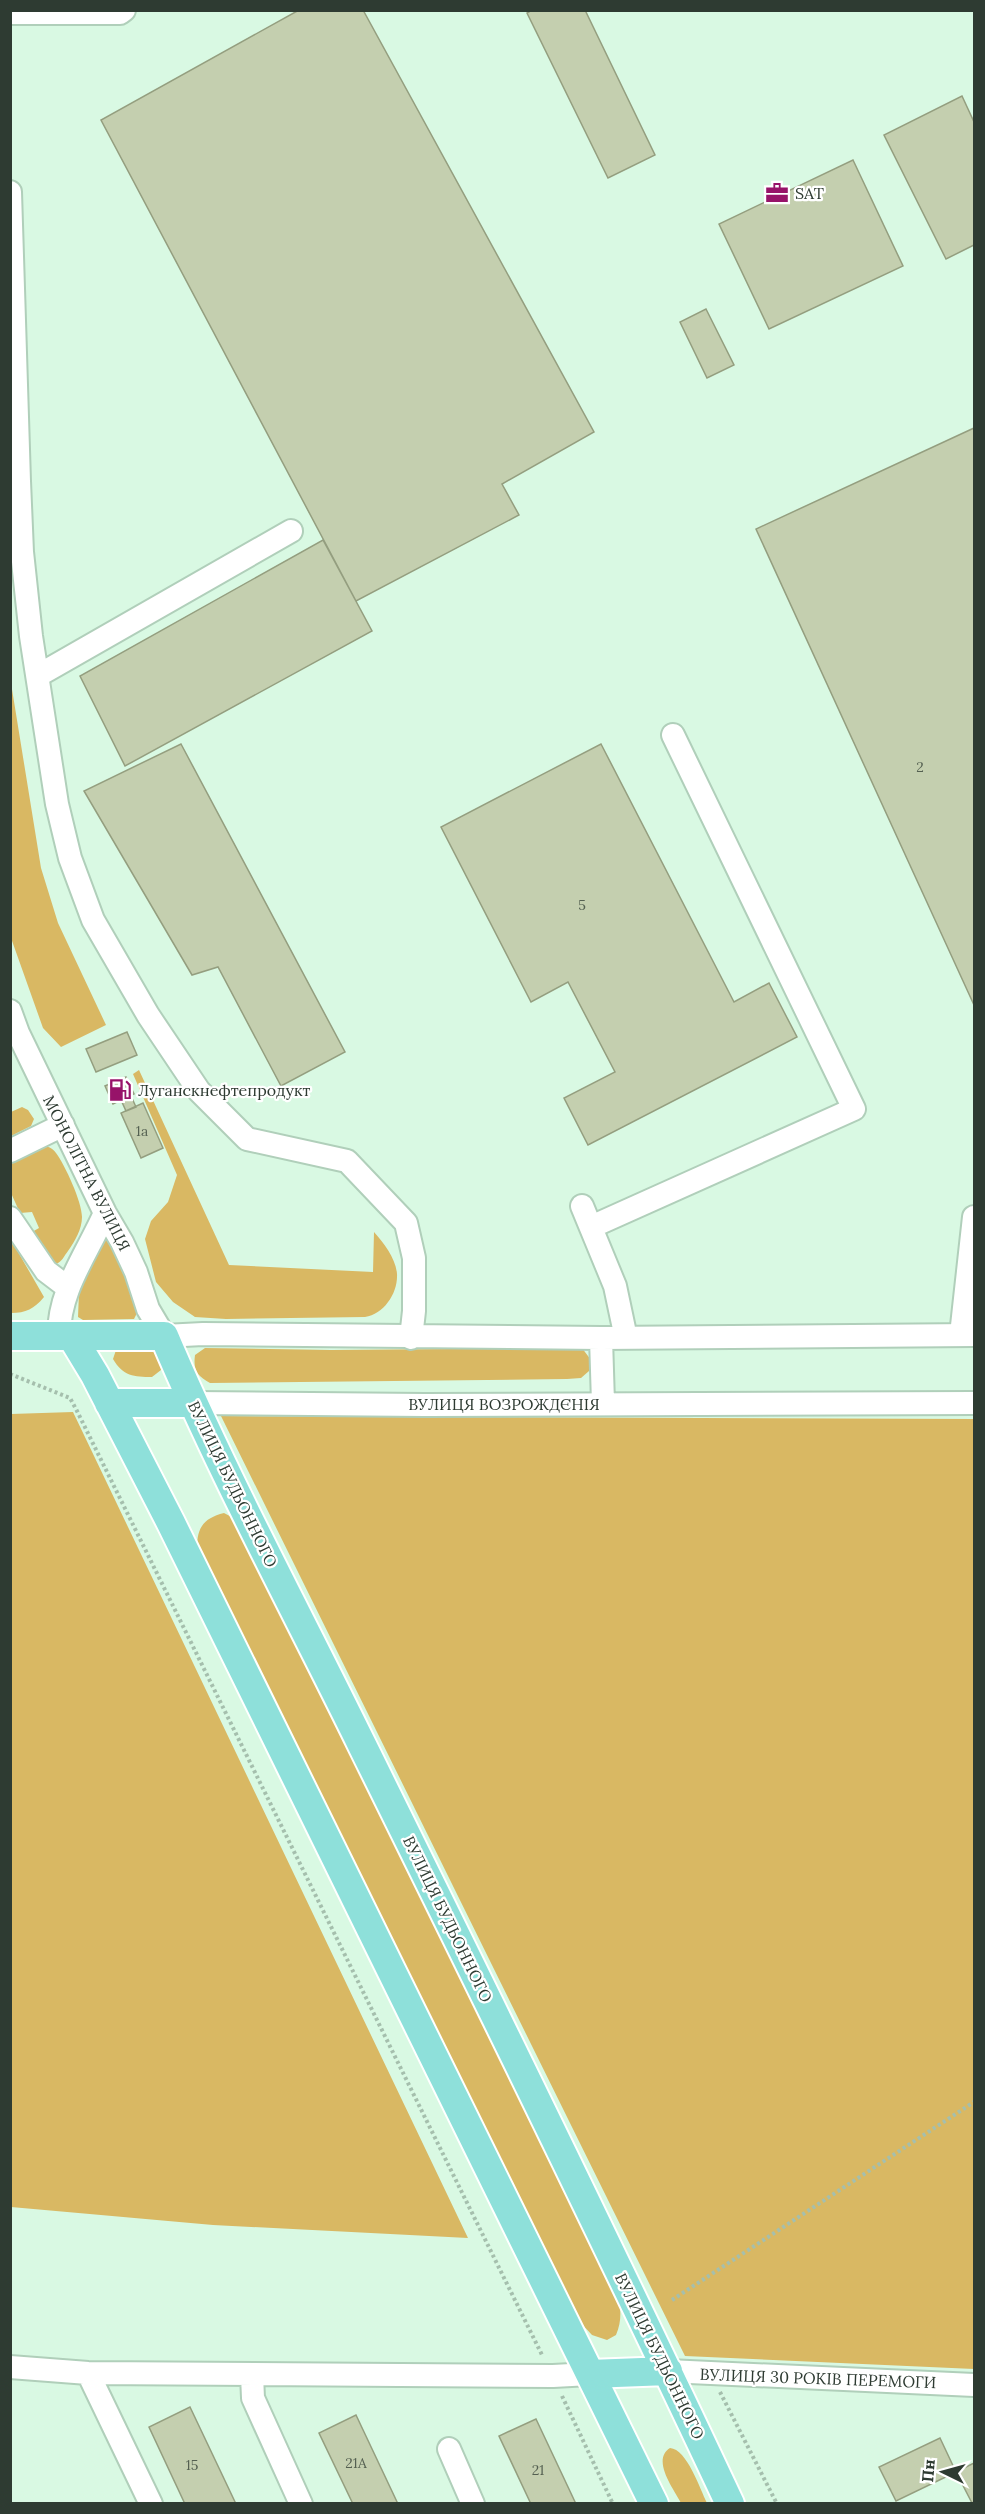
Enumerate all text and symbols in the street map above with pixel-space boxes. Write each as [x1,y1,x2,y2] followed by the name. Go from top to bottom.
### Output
[764,180,790,206] office icon: SAT
[795,183,824,203] place label: SAT
[916,758,924,776] house number: 2
[578,896,586,914] house number: 5
[107,1077,133,1103] fuel station icon: Луганскнефтепродукт
[138,1080,311,1100] place label: Луганскнефтепродукт
[39,1092,135,1254] street label: МОНОЛІТНА ВУЛИЦЯ
[136,1122,148,1140] house number: 1а
[408,1394,600,1414] street label: ВУЛИЦЯ ВОЗРОЖДЄНІЯ
[184,1398,282,1570] street label: ВУЛИЦЯ БУДЬОННОГО
[399,1833,497,2005] street label: ВУЛИЦЯ БУДЬОННОГО
[611,2270,709,2442] street label: ВУЛИЦЯ БУДЬОННОГО
[699,2364,937,2392] street label: ВУЛИЦЯ 30 РОКІВ ПЕРЕМОГИ
[913,2442,973,2502] north arrow
[345,2454,367,2472] house number: 21А
[186,2456,198,2474] house number: 15
[917,2458,939,2483] text: Пн
[532,2461,544,2479] house number: 21

